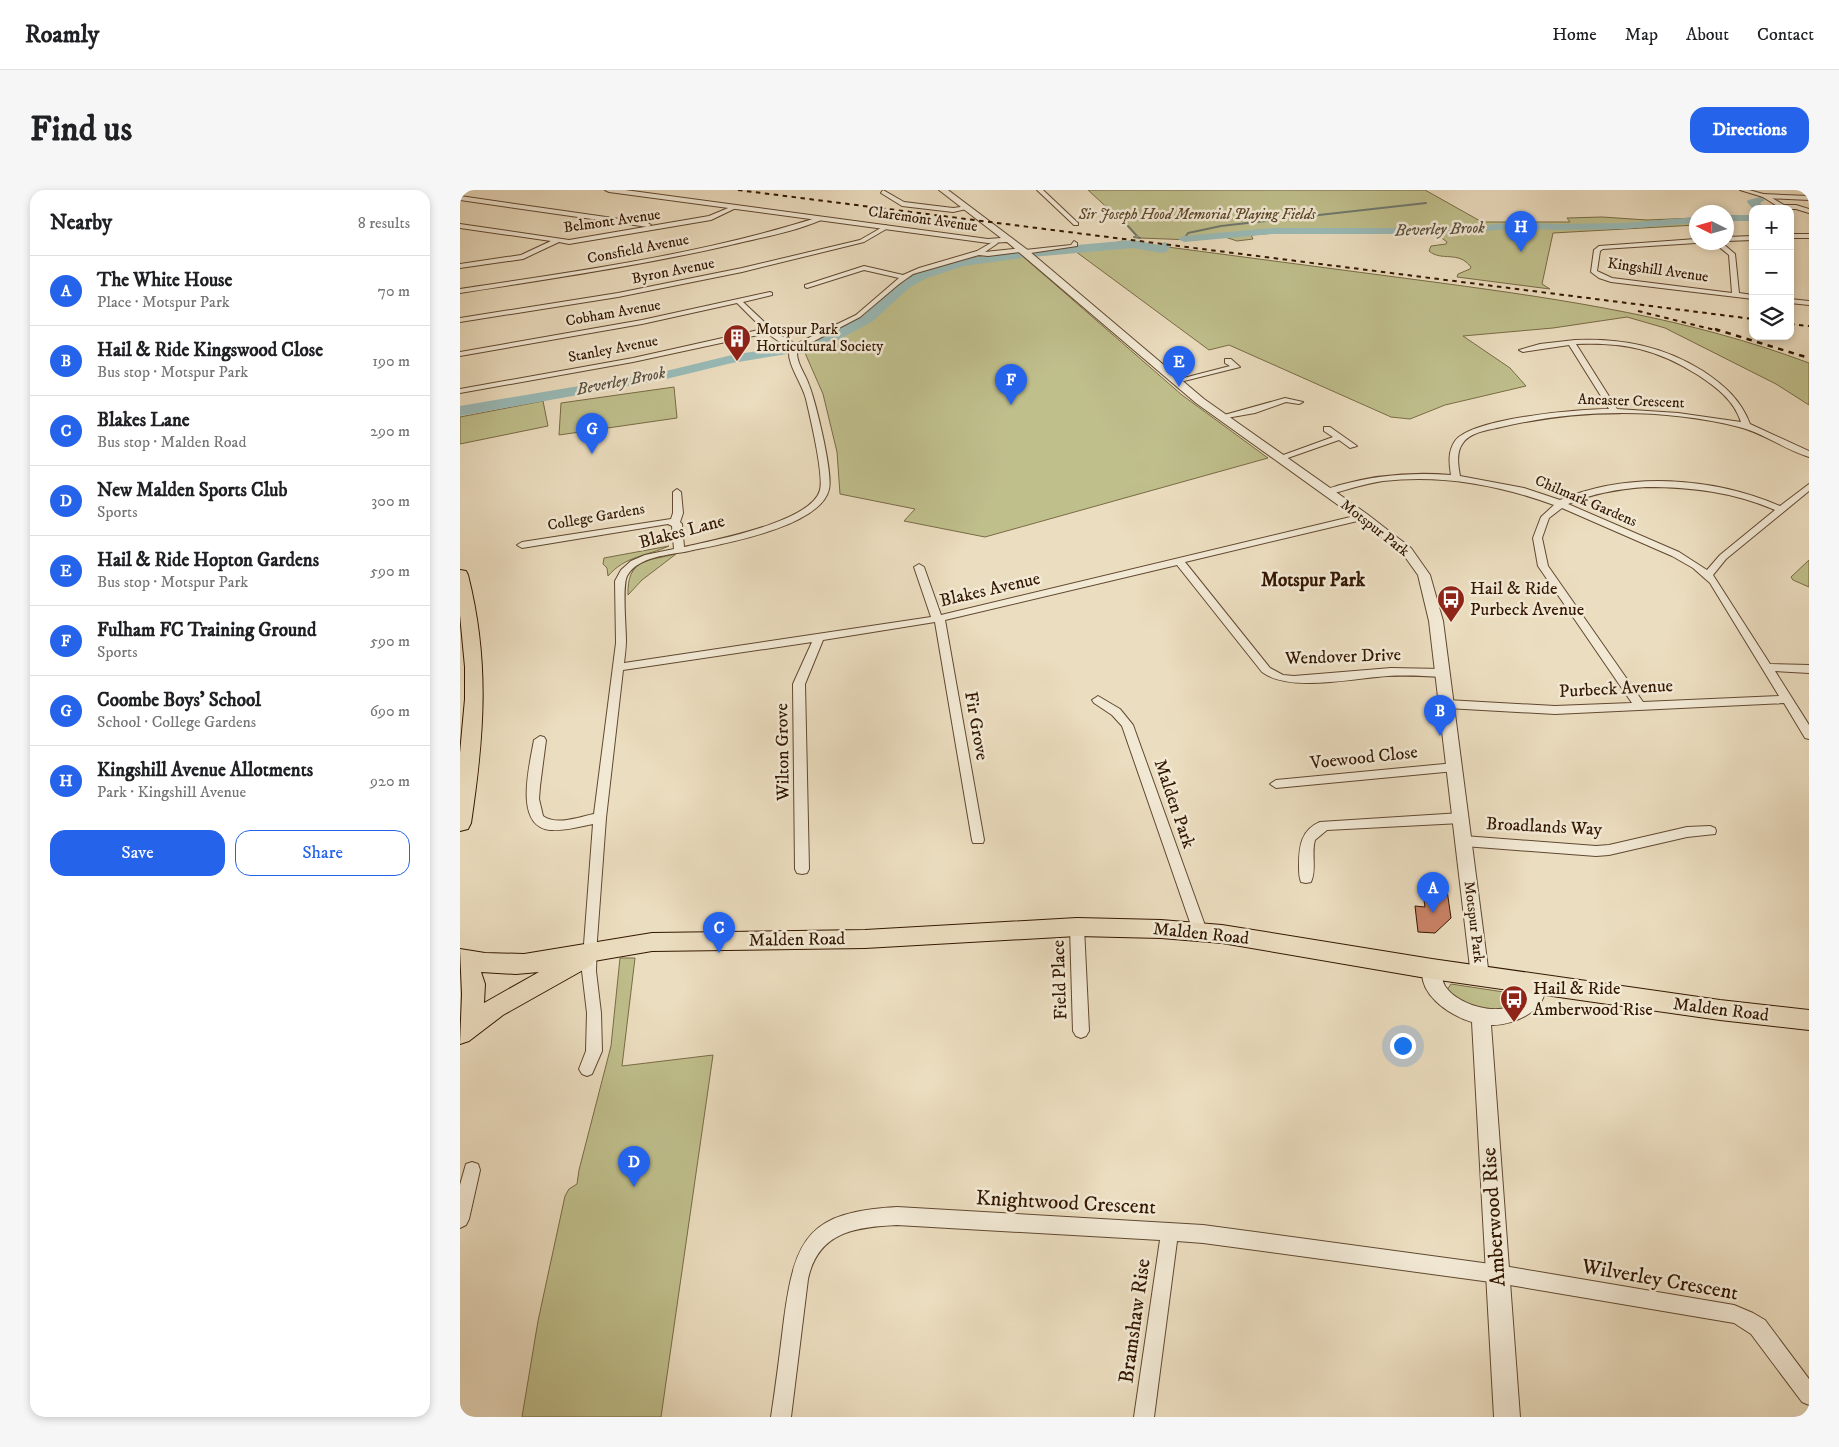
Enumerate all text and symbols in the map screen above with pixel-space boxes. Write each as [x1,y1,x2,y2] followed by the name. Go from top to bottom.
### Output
[25,20,99,50] text: Roamly
[1552,24,1597,46] text: Home
[1625,24,1658,46] text: Map
[1686,24,1729,46] text: About
[1757,24,1814,46] text: Contact
[1690,107,1809,153] button: Directions
[30,108,132,152] text: Find us
[867,202,979,236] street label: Claremont Avenue
[562,205,662,237] street label: Belmont Avenue
[1077,205,1316,224] park label: Sir Joseph Hood Memorial Playing Fields
[1689,205,1734,250] north arrow
[1749,205,1794,340] map controls
[1749,205,1794,250] button: +
[50,210,112,236] text: Nearby
[1505,211,1537,252] pin: H
[358,213,410,233] text: 8 results
[1394,217,1486,241] water label: Beverley Brook
[586,230,690,268] street label: Consfield Avenue
[1749,250,1794,295] button: −
[630,254,716,288] street label: Byron Avenue
[1606,254,1710,286] street label: Kingshill Avenue
[97,269,232,292] text: The White House
[61,281,71,301] text: A
[378,281,410,301] text: 70 m
[97,292,230,312] text: Place · Motspur Park
[564,295,662,331] street label: Cobham Avenue
[1749,295,1794,340] button: layers
[756,320,884,356] place label: Motspur Park Horticultural Society
[722,323,752,362] building icon: Motspur Park Horticultural Society
[566,331,660,367] street label: Stanley Avenue
[97,339,323,362] text: Hail & Ride Kingswood Close
[1163,346,1195,387] pin: E
[61,351,71,371] text: B
[372,351,410,371] text: 190 m
[97,362,248,382] text: Bus stop · Motspur Park
[574,363,667,400] water label: Beverley Brook
[995,364,1027,405] pin: F
[1577,390,1685,412] street label: Ancaster Crescent
[97,409,190,432] text: Blakes Lane
[576,413,608,454] pin: G
[61,421,71,441] text: C
[370,421,410,441] text: 290 m
[97,432,246,452] text: Bus stop · Malden Road
[1532,471,1640,531] street label: Chilmark Gardens
[97,479,287,502] text: New Malden Sports Club
[60,491,72,511] text: D
[371,491,410,511] text: 300 m
[1337,495,1414,561] street label: Motspur Park
[546,499,646,535] street label: College Gardens
[97,502,138,522] text: Sports
[637,510,727,554] street label: Blakes Lane
[97,549,319,572] text: Hail & Ride Hopton Gardens
[60,561,72,581] text: E
[370,561,410,581] text: 590 m
[938,568,1042,612] street label: Blakes Avenue
[1261,569,1366,592] district label: Motspur Park
[97,572,248,592] text: Bus stop · Motspur Park
[1470,578,1584,621] place label: Hail & Ride Purbeck Avenue
[1436,584,1466,623] bus stop icon: Hail & Ride Purbeck Avenue
[97,619,316,642] text: Fulham FC Training Ground
[61,631,71,651] text: F
[370,631,410,651] text: 590 m
[97,642,138,662] text: Sports
[1284,644,1401,670] street label: Wendover Drive
[1558,675,1674,703] street label: Purbeck Avenue
[97,689,261,712] text: Coombe Boys' School
[959,690,993,762] street label: Fir Grove
[1424,695,1456,736] pin: B
[60,701,72,721] text: G
[370,701,410,721] text: 690 m
[771,703,795,802] street label: Wilton Grove
[97,712,256,732] text: School · College Gardens
[1308,741,1419,775] street label: Voewood Close
[1148,757,1200,852] street label: Malden Park
[97,759,313,782] text: Kingshill Avenue Allotments
[59,771,73,791] text: H
[370,771,410,791] text: 920 m
[97,782,246,802] text: Park · Kingshill Avenue
[1485,813,1603,841] street label: Broadlands Way
[50,830,225,876] button: Save
[235,830,410,876] button: Share
[1417,872,1449,913] pin: A
[1460,880,1489,965] street label: Motspur Park
[703,912,735,953] pin: C
[1152,918,1250,950] street label: Malden Road
[749,928,845,952] street label: Malden Road
[1048,940,1072,1020] street label: Field Place
[1533,978,1653,1021] place label: Hail & Ride Amberwood Rise
[1499,984,1529,1023] bus stop icon: Hail & Ride Amberwood Rise
[1672,993,1770,1027] street label: Malden Road
[1390,1033,1416,1059] your location
[618,1146,650,1187] pin: D
[1476,1146,1512,1288] street label: Amberwood Rise
[975,1185,1157,1221] street label: Knightwood Crescent
[1579,1253,1741,1307] street label: Wilverley Crescent
[1113,1257,1157,1385] street label: Bramshaw Rise

